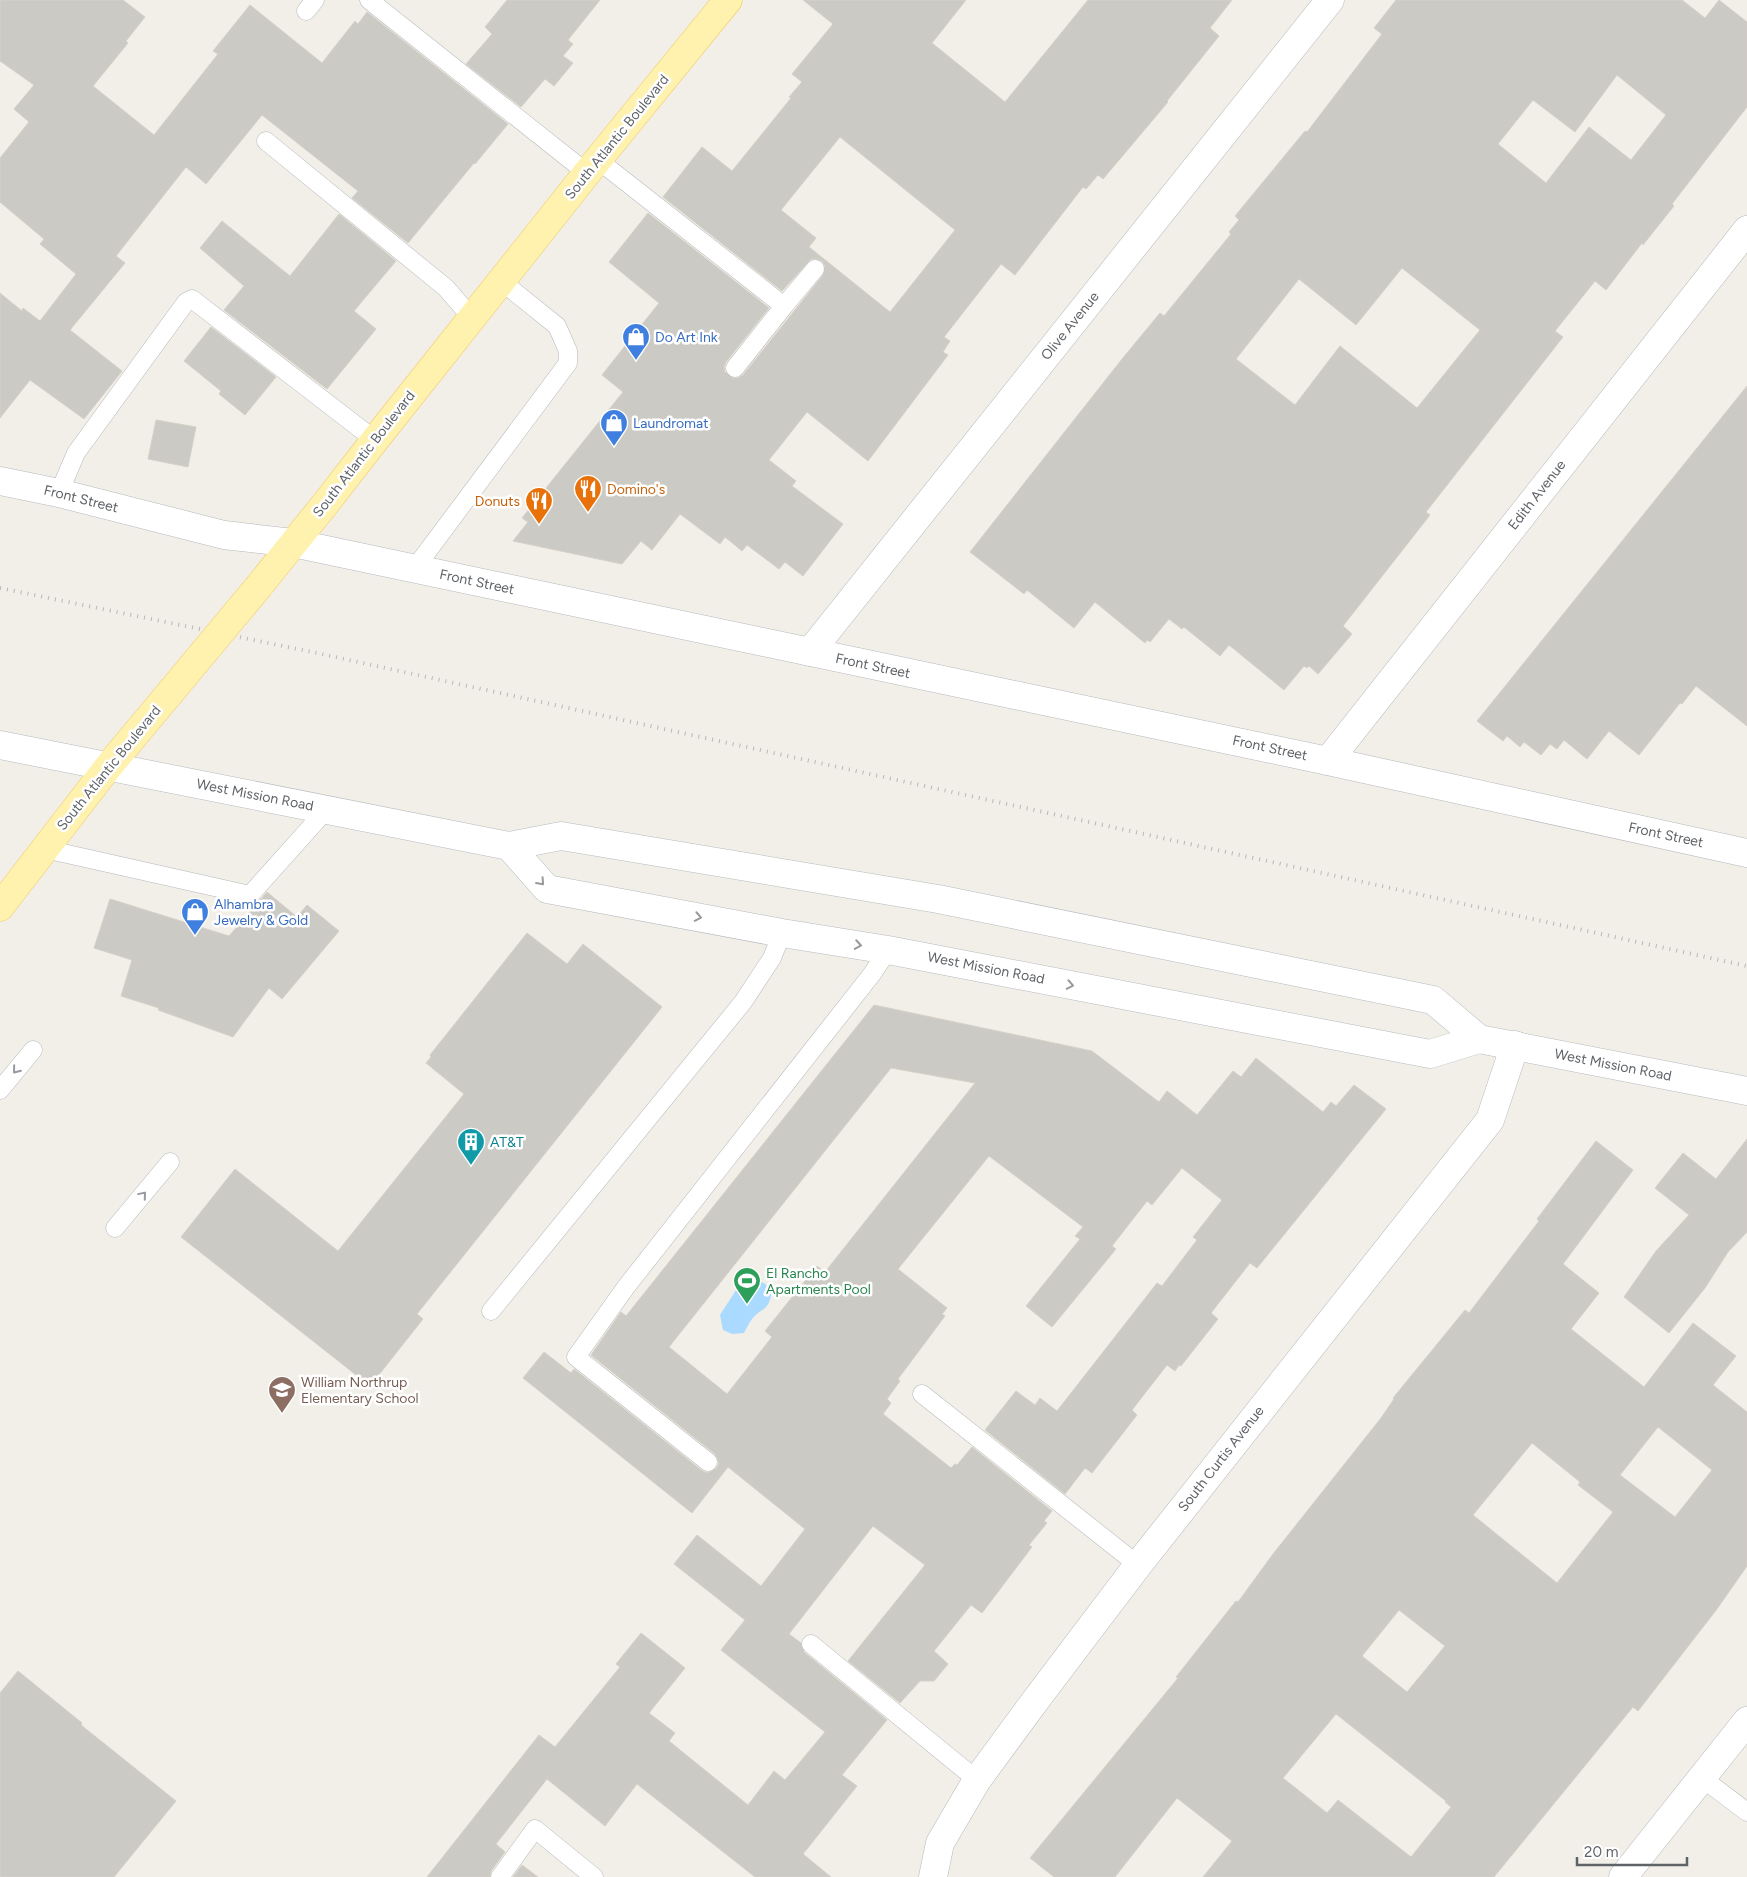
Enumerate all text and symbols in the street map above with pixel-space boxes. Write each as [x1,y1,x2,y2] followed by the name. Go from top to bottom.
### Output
[561,71,673,203] street label: South Atlantic Boulevard
[1037,288,1103,364] street label: Olive Avenue
[621,322,651,361] shop icon: Do Art Ink
[655,329,718,346] place label: Do Art Ink
[309,387,419,521] street label: South Atlantic Boulevard
[599,408,629,447] shop icon: Laundromat
[633,415,708,432] place label: Laundromat
[1505,457,1570,533] street label: Edith Avenue
[573,474,603,513] restaurant icon: Domino's
[607,481,665,498] place label: Domino's
[42,482,120,516] street label: Front Street
[524,486,554,525] restaurant icon: Donuts
[475,493,520,510] place label: Donuts
[438,566,516,598] street label: Front Street
[834,650,912,682] street label: Front Street
[53,702,165,834] street label: South Atlantic Boulevard
[1231,732,1309,764] street label: Front Street
[195,775,315,815] street label: West Mission Road
[1627,819,1705,851] street label: Front Street
[535,877,544,886] one-way arrow
[214,896,308,929] place label: Alhambra Jewelry & Gold
[180,897,210,936] shop icon: Alhambra Jewelry & Gold
[694,912,703,922] one-way arrow
[855,939,863,950] one-way arrow
[926,948,1046,988] street label: West Mission Road
[1065,979,1074,989] one-way arrow
[1553,1045,1673,1085] street label: West Mission Road
[14,1064,22,1073] one-way arrow
[456,1127,486,1166] building icon: AT&T
[490,1134,524,1151] place label: AT&T
[137,1192,145,1201] one-way arrow
[766,1265,871,1298] place label: El Rancho Apartments Pool
[732,1266,762,1305] sports icon: El Rancho Apartments Pool
[301,1374,419,1407] place label: William Northrup Elementary School
[267,1375,297,1414] school or university icon: William Northrup Elementary School
[1174,1402,1268,1515] street label: South Curtis Avenue
[1577,1834,1687,1866] scale bar
[1584,1843,1618,1861] text: 20 m

